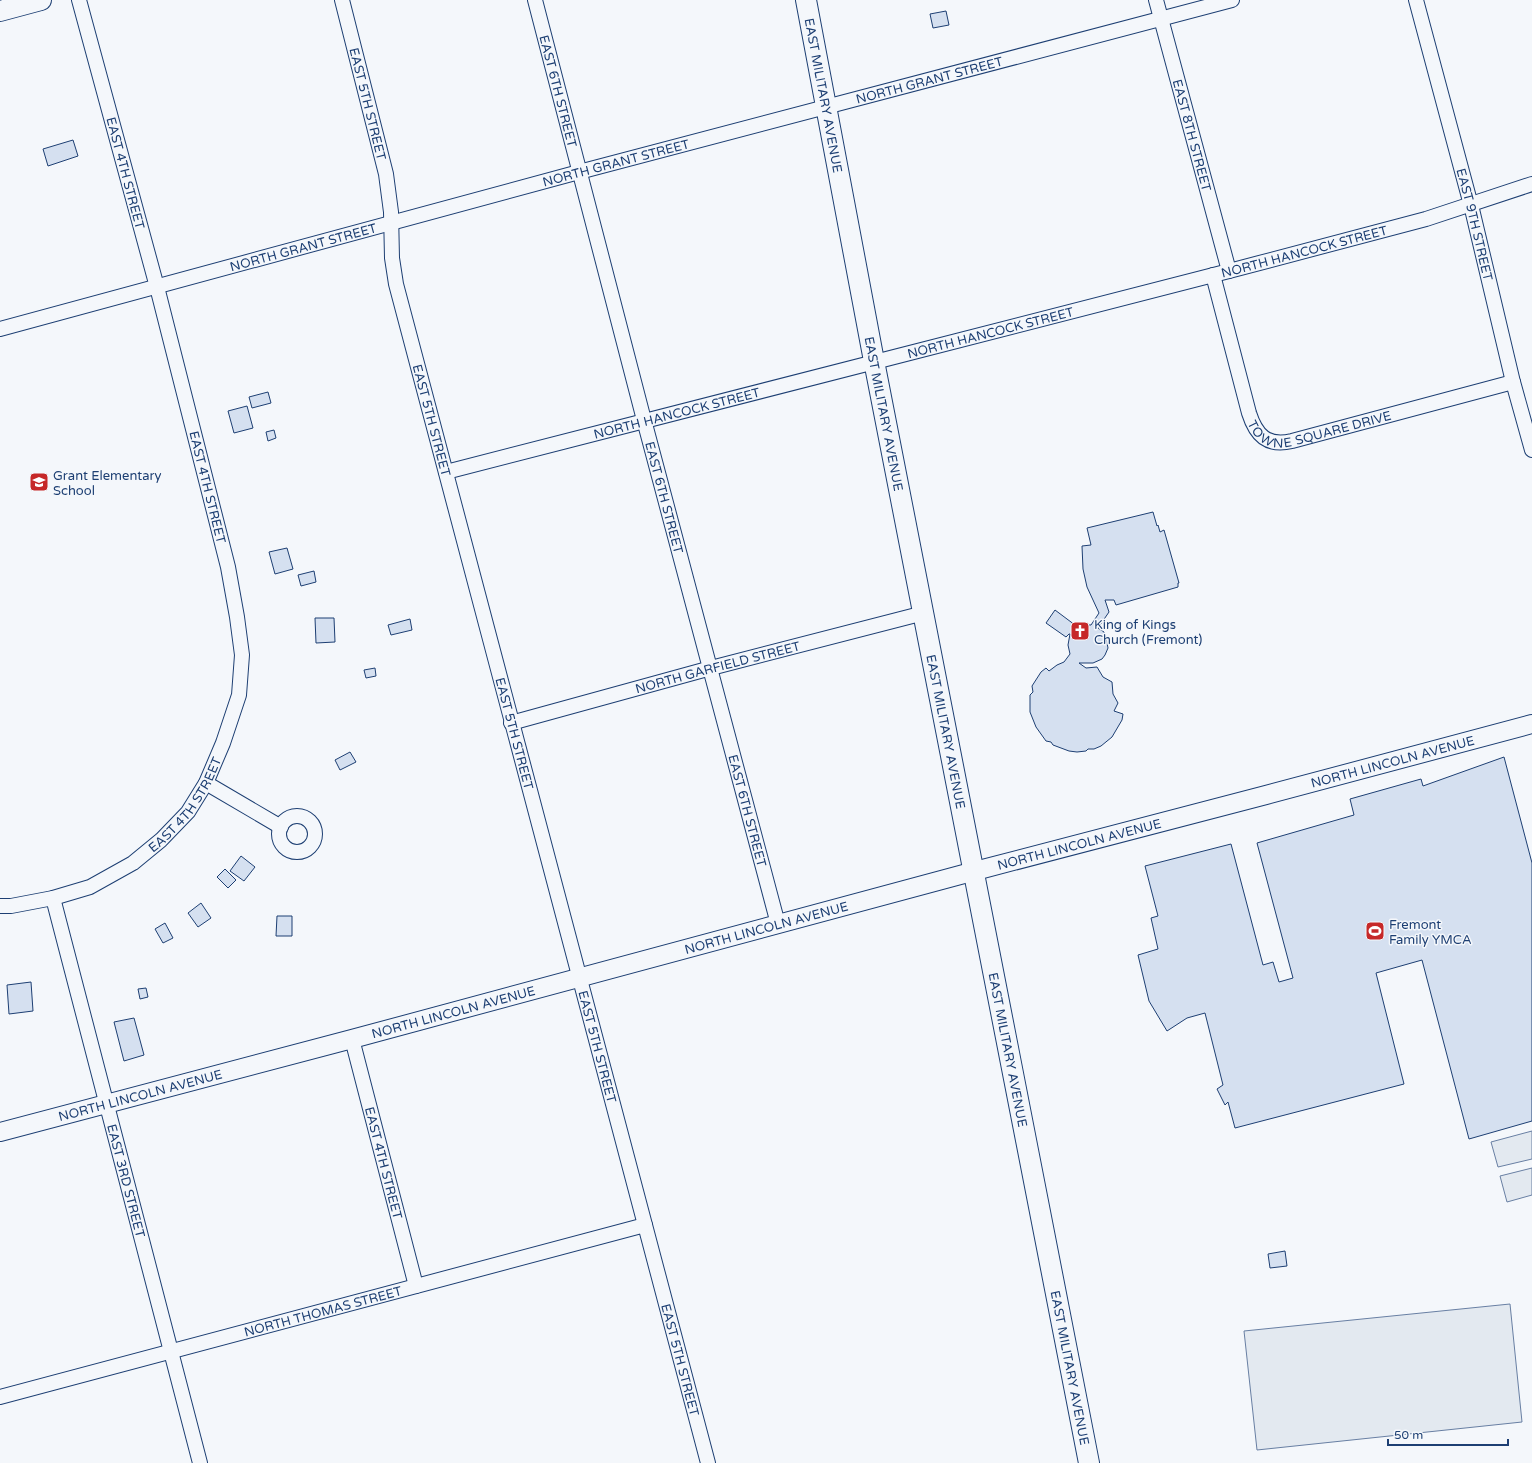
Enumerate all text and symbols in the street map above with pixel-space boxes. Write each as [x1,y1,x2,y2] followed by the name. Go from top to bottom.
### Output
[801,17,845,174] street label: EAST MILITARY AVENUE
[535,33,580,149] street label: EAST 6TH STREET
[345,46,389,162] street label: EAST 5TH STREET
[854,54,1005,108] street label: NORTH GRANT STREET
[1169,78,1214,193] street label: EAST 8TH STREET
[102,115,148,231] street label: EAST 4TH STREET
[541,136,691,191] street label: NORTH GRANT STREET
[1452,167,1496,283] street label: EAST 9TH STREET
[228,220,378,275] street label: NORTH GRANT STREET
[1220,223,1389,282] street label: NORTH HANCOCK STREET
[906,304,1076,362] street label: NORTH HANCOCK STREET
[861,335,906,493] street label: EAST MILITARY AVENUE
[409,363,454,478] street label: EAST 5TH STREET
[592,385,762,443] street label: NORTH HANCOCK STREET
[1247,405,1399,423] street label: TOWNE SQUARE DRIVE
[1244,408,1393,452] text: TOWNE SQUARE DRIVE
[185,429,229,545] street label: EAST 4TH STREET
[641,440,686,556] street label: EAST 6TH STREET
[53,468,161,499] place label: Grant Elementary School
[28,471,50,493] school or university icon: Grant Elementary School
[1094,617,1202,648] place label: King of Kings Church (Fremont)
[1069,620,1091,642] church icon: King of Kings Church (Fremont)
[634,638,802,697] street label: NORTH GARFIELD STREET
[922,653,968,811] street label: EAST MILITARY AVENUE
[491,676,536,792] street label: EAST 5TH STREET
[1309,733,1476,792] street label: NORTH LINCOLN AVENUE
[724,753,769,869] street label: EAST 6TH STREET
[145,755,225,856] street label: EAST 4TH STREET
[996,816,1163,874] street label: NORTH LINCOLN AVENUE
[683,899,850,958] street label: NORTH LINCOLN AVENUE
[1389,917,1472,948] place label: Fremont Family YMCA
[1364,920,1386,942] sports icon: Fremont Family YMCA
[984,971,1030,1129] street label: EAST MILITARY AVENUE
[370,983,537,1042] street label: NORTH LINCOLN AVENUE
[574,989,619,1105] street label: EAST 5TH STREET
[57,1067,224,1125] street label: NORTH LINCOLN AVENUE
[361,1105,405,1221] street label: EAST 4TH STREET
[103,1122,148,1239] street label: EAST 3RD STREET
[242,1283,404,1341] street label: NORTH THOMAS STREET
[1047,1289,1092,1447] street label: EAST MILITARY AVENUE
[657,1302,702,1418] street label: EAST 5TH STREET
[1388,1421,1508,1447] scale bar
[1394,1428,1423,1442] text: 50 m

